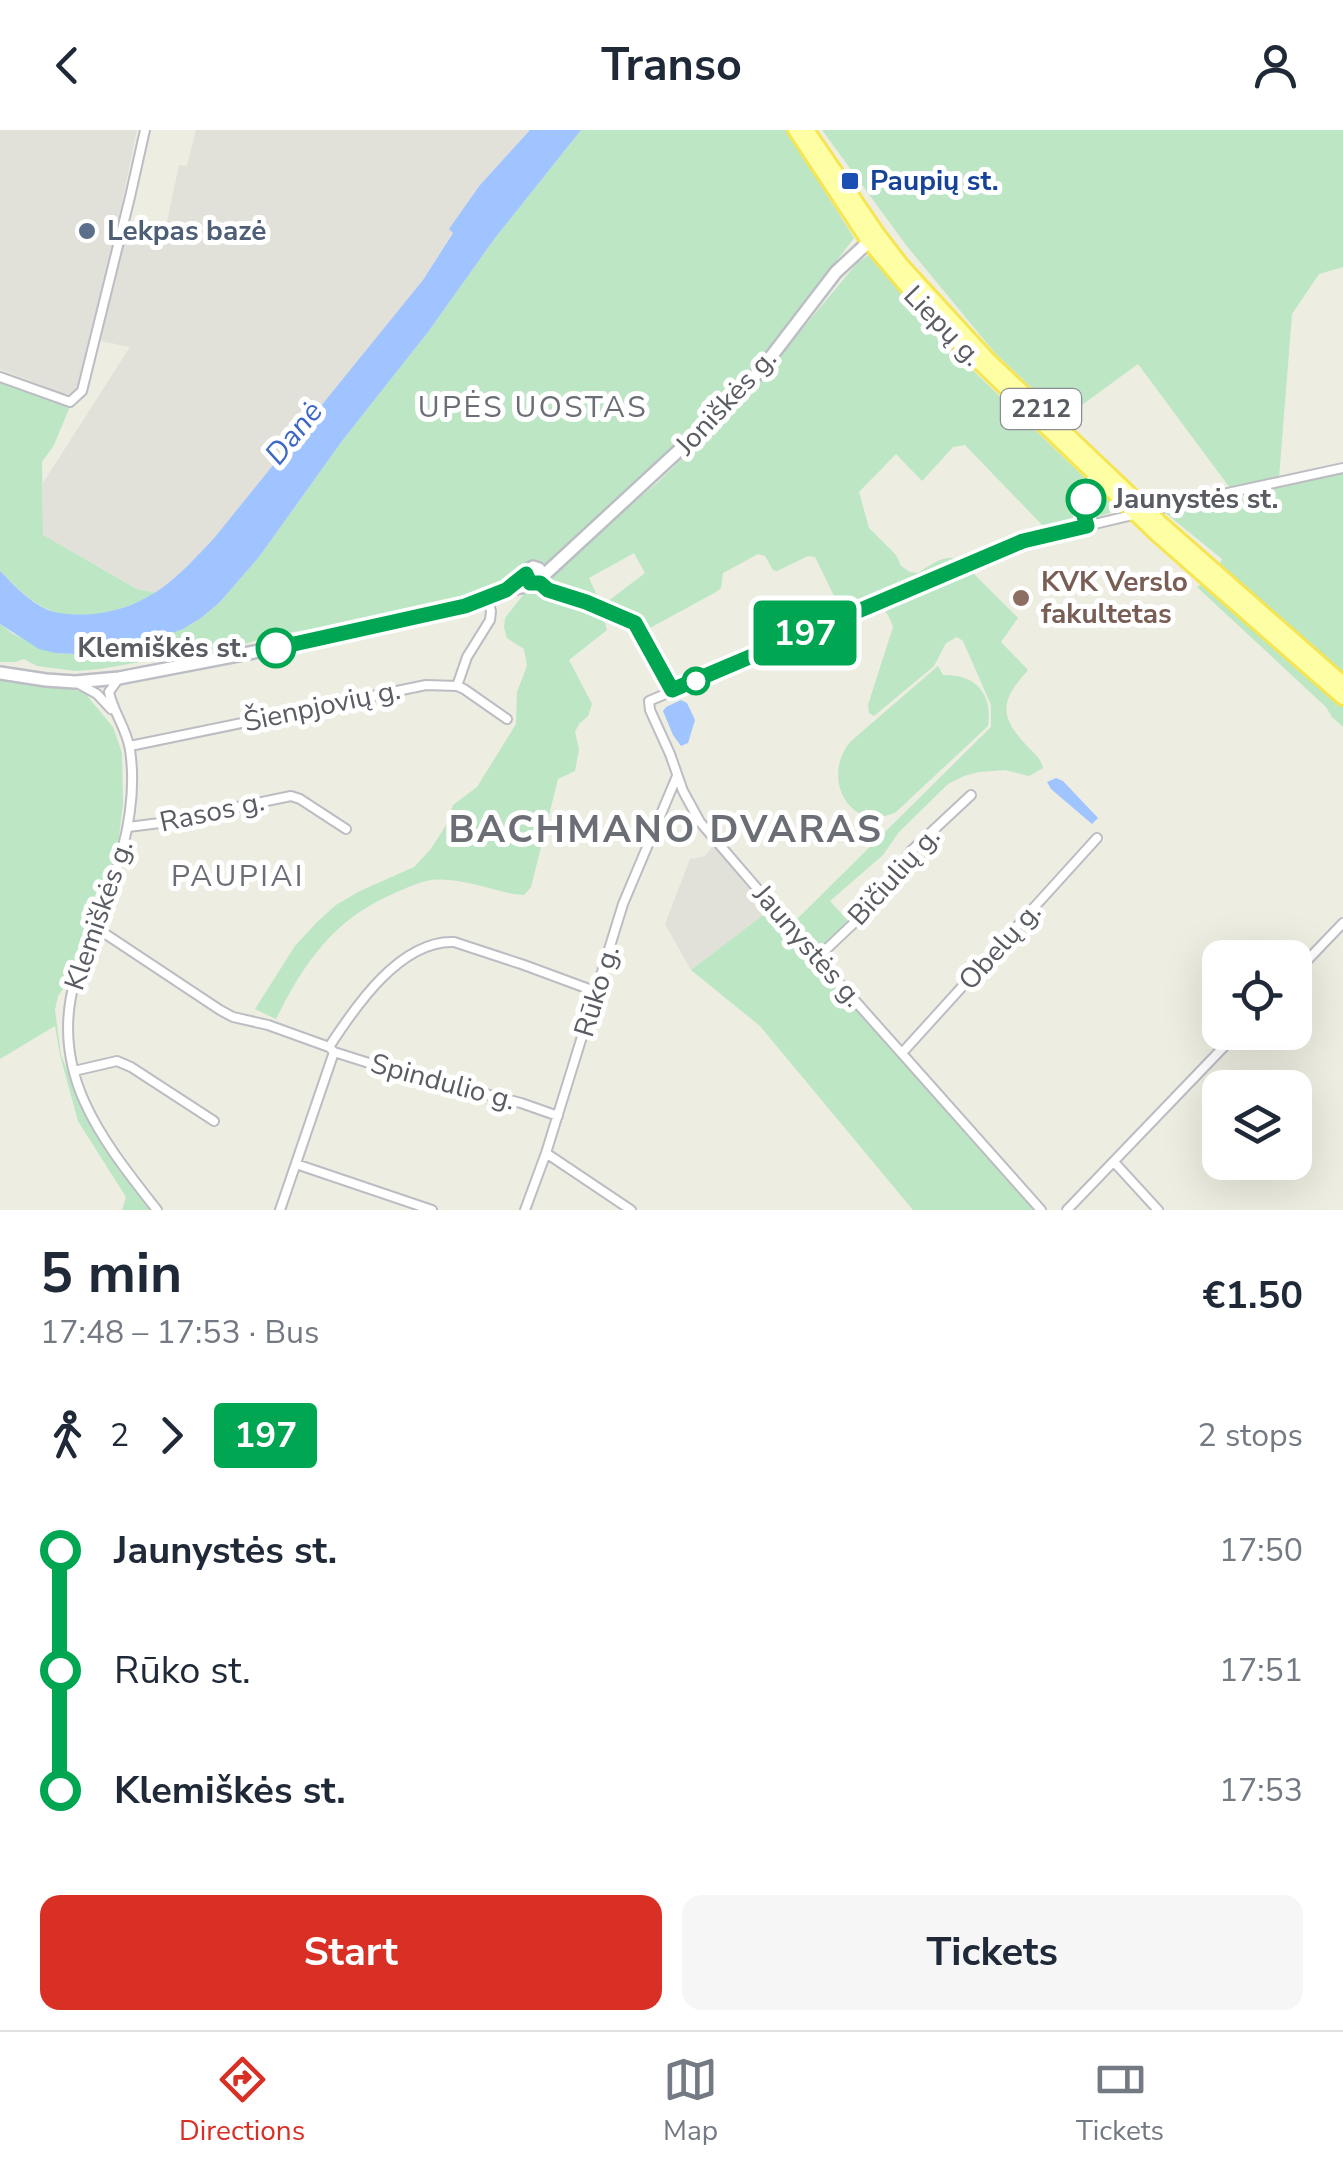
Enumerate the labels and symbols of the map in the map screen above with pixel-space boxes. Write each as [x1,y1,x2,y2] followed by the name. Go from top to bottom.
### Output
[870,162,999,200] place label: Paupių st.
[839,170,861,192] marker: Paupių st.
[107,212,266,250] place label: Lekpas bazė
[76,220,98,242] marker: Lekpas bazė
[895,277,991,375] street label: Liepų g.
[666,341,785,464] street label: Joniškės g.
[418,387,648,428] district label: UPĖS UOSTAS
[1001,389,1081,429] road number: 2212
[256,392,332,474] water label: Danė
[1067,480,1105,518] marker: Jaunystės st.
[1113,480,1278,518] place label: Jaunystės st.
[1041,563,1188,633] place label: KVK Verslo fakultetas
[1010,587,1032,609] marker: KVK Verslo fakultetas
[748,600,862,666] line badge: 197
[77,629,248,667] place label: Klemiškės st.
[257,629,295,667] marker: Klemiškės st.
[683,668,709,694] unlabelled marker
[240,671,404,741] street label: Šienpjovių g.
[156,782,268,842] street label: Rasos g.
[449,804,883,855] district label: BACHMANO DVARAS
[839,818,949,934] street label: Bičiulių g.
[56,835,142,995] street label: Klemiškės g.
[171,856,305,897] district label: PAUPIAI
[744,876,872,1015] street label: Jaunystės g.
[950,894,1050,998] street label: Obelų g.
[565,941,629,1041] street label: Rūko g.
[366,1044,520,1120] street label: Spindulio g.

